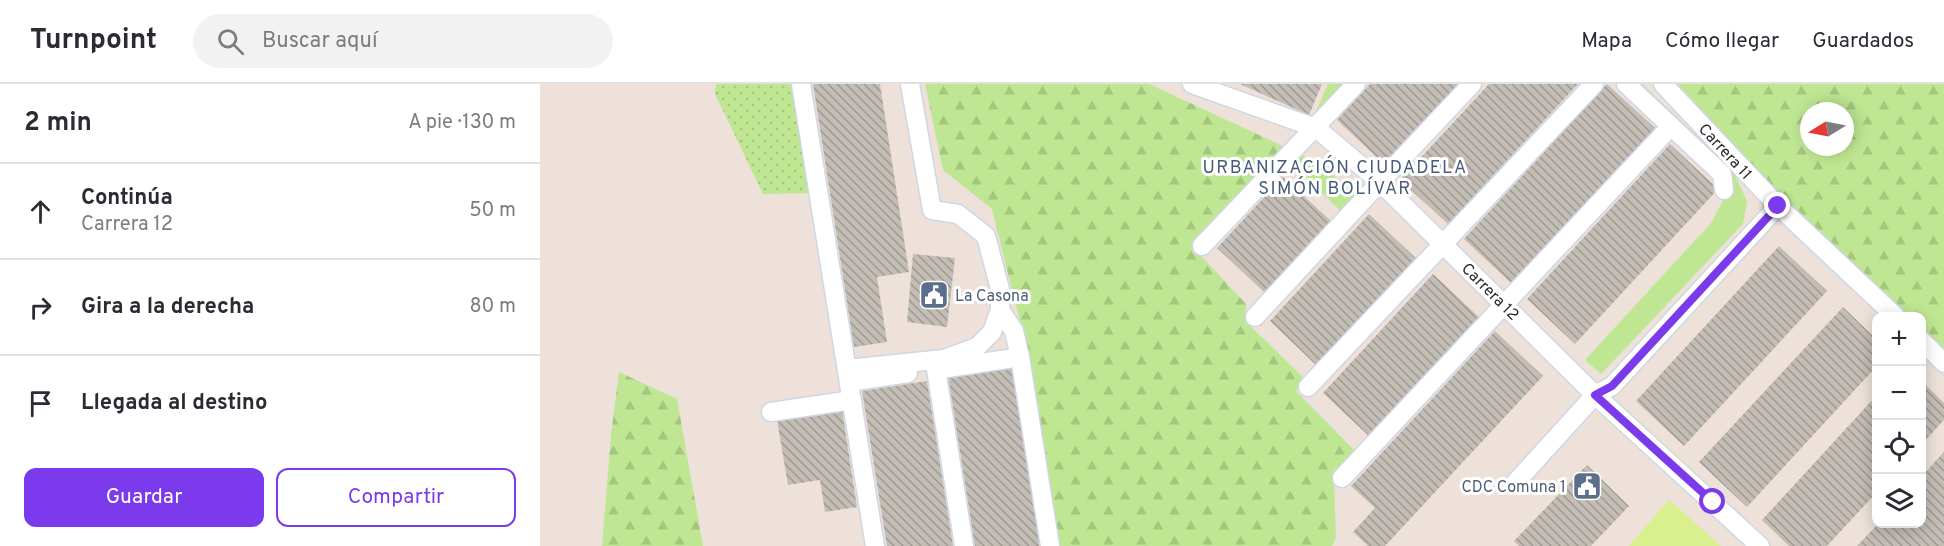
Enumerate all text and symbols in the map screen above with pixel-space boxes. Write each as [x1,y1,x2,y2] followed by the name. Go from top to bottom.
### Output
[193,14,613,68] search box
[30,23,157,59] text: Turnpoint
[214,25,247,58] icon: search
[262,28,377,55] text: Buscar aquí
[1581,28,1632,55] text: Mapa
[1665,28,1779,55] text: Cómo llegar
[1812,28,1914,55] text: Guardados
[1800,102,1854,156] north arrow
[24,107,92,140] text: 2 min
[408,110,516,136] text: A pie · 130 m
[1693,120,1756,185] street label: Carrera 11
[1202,155,1468,201] district label: URBANIZACIÓN CIUDADELA SIMÓN BOLÍVAR
[81,185,173,212] text: Continúa
[1764,192,1790,218] route end
[24,195,57,228] icon: ahead
[469,198,516,224] text: 50 m
[81,212,173,238] text: Carrera 12
[1457,259,1523,325] street label: Carrera 12
[918,279,950,311] public building icon: La Casona
[955,287,1029,307] place label: La Casona
[24,291,57,324] icon: right
[81,294,254,321] text: Gira a la derecha
[470,294,516,320] text: 80 m
[1872,312,1926,528] map controls
[1872,312,1926,366] button: +
[1872,366,1926,420] button: −
[24,387,57,420] icon: arrive
[81,390,267,417] text: Llegada al destino
[1872,420,1926,474] button: locate
[24,468,264,527] button: Guardar
[276,468,516,527] button: Compartir
[1571,470,1603,502] public building icon: CDC Comuna 1
[1872,474,1926,528] button: layers
[1462,478,1566,498] place label: CDC Comuna 1
[1699,488,1725,514] route start

